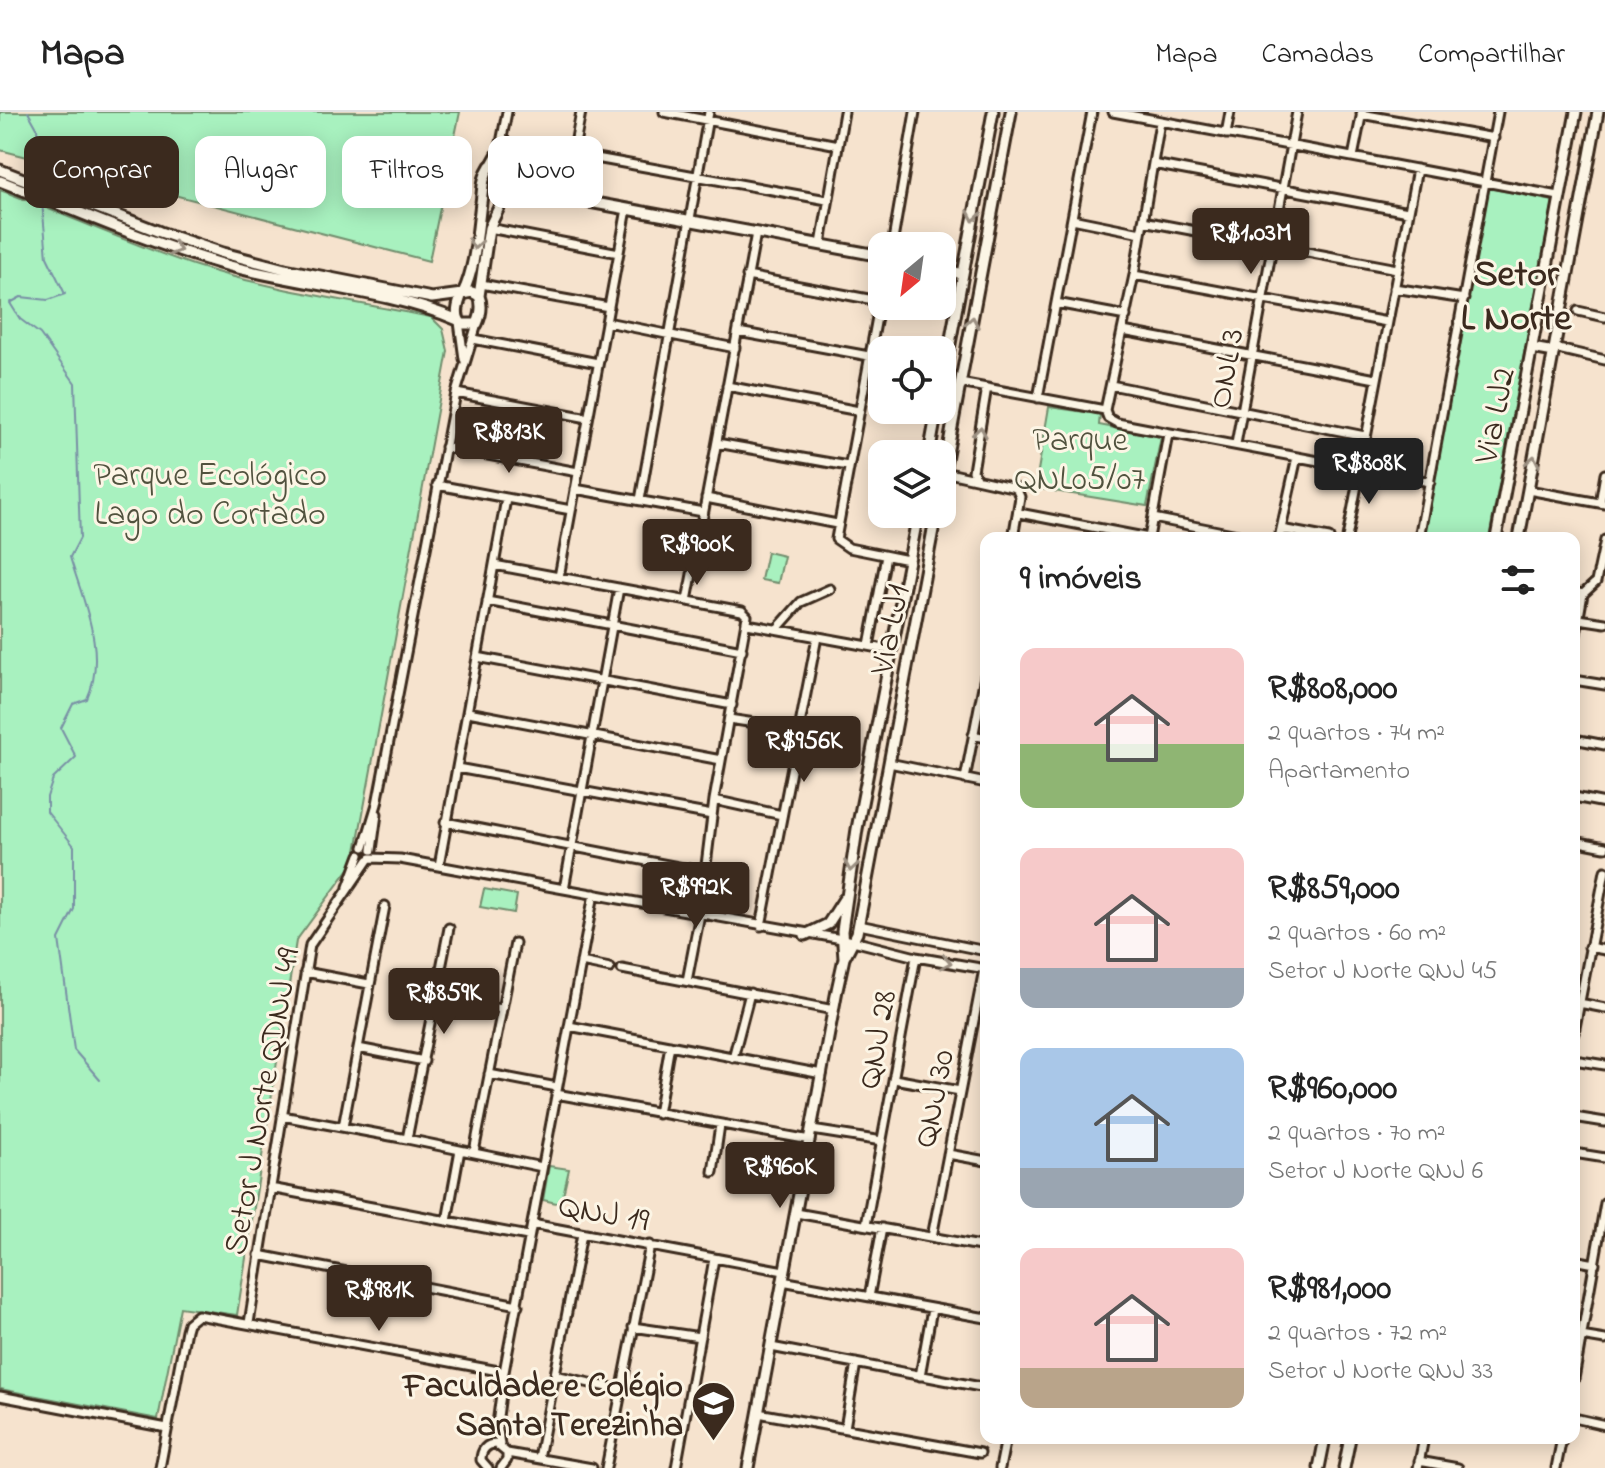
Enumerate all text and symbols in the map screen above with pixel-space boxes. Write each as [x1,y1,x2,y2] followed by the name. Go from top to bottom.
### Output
[40,27,125,83] text: Mapa
[1155,35,1218,76] text: Mapa
[1262,35,1374,76] text: Camadas
[1418,35,1565,76] text: Compartilhar
[24,136,179,208] chip: Comprar
[195,136,326,208] chip: Alugar
[342,136,472,208] chip: Filtros
[488,136,603,208] chip: Novo
[1177,208,1325,276] pin: R$1.03M
[966,209,983,223] one-way arrow
[1210,215,1292,253] text: R$1.03M
[868,232,956,320] north arrow
[868,232,956,528] map controls
[467,237,484,251] one-way arrow
[169,239,183,255] one-way arrow
[1461,248,1572,348] district label: Setor L Norte
[962,315,979,328] one-way arrow
[1196,325,1260,413] street label: ONL 3
[868,336,956,424] button: locate
[1463,364,1531,469] street label: Via LJ2
[444,407,574,475] pin: R$813K
[473,414,545,452] text: R$813K
[1015,417,1145,506] park label: Parque QNL05/07
[970,425,987,439] one-way arrow
[1304,438,1434,506] pin: R$808K
[868,440,956,528] button: layers
[1332,445,1406,483] text: R$808K
[93,452,327,541] park label: Parque Ecológico Lago do Cortado
[1524,455,1541,468] one-way arrow
[632,519,762,587] pin: R$900K
[660,526,734,564] text: R$900K
[1020,555,1142,605] text: 9 imóveis
[1496,558,1540,602] icon: filters
[859,580,925,680] street label: Via LJ1
[1268,665,1397,715] text: R$808,000
[1084,680,1180,776] icon: home
[1268,715,1445,753] text: 2 quartos · 74 m²
[739,716,869,784] pin: R$956K
[766,723,842,761] text: R$956K
[1268,753,1410,791] text: Apartamento
[843,859,860,872] one-way arrow
[631,862,761,930] pin: R$992K
[1268,865,1400,915] text: R$859,000
[660,869,732,907] text: R$992K
[1084,880,1180,976] icon: home
[1268,915,1446,953] text: 2 quartos · 60 m²
[212,944,316,1259] street label: Setor J Norte QDNJ 49
[940,953,953,970] one-way arrow
[1268,953,1497,991] text: Setor J Norte QNJ 45
[379,968,509,1036] pin: R$859K
[406,975,482,1013] text: R$859K
[846,986,912,1093] street label: QNJ 28
[902,1046,970,1152] street label: QNJ 30
[1268,1065,1397,1115] text: R$960,000
[1084,1080,1180,1176] icon: home
[1268,1115,1446,1153] text: 2 quartos · 70 m²
[715,1142,845,1210] pin: R$960K
[743,1149,817,1187] text: R$960K
[1268,1153,1483,1191] text: Setor J Norte QNJ 6
[554,1182,652,1247] street label: QNJ 19
[314,1265,444,1333] pin: R$981K
[1268,1265,1391,1315] text: R$981,000
[345,1272,413,1310] text: R$981K
[1084,1280,1180,1376] icon: home
[1268,1315,1447,1353] text: 2 quartos · 72 m²
[1268,1353,1493,1391] text: Setor J Norte QNJ 33
[401,1363,683,1452] place label: Faculdade e Colégio Santa Terezinha
[690,1380,738,1443] school or university icon: Faculdade e Colégio Santa Terezinha

